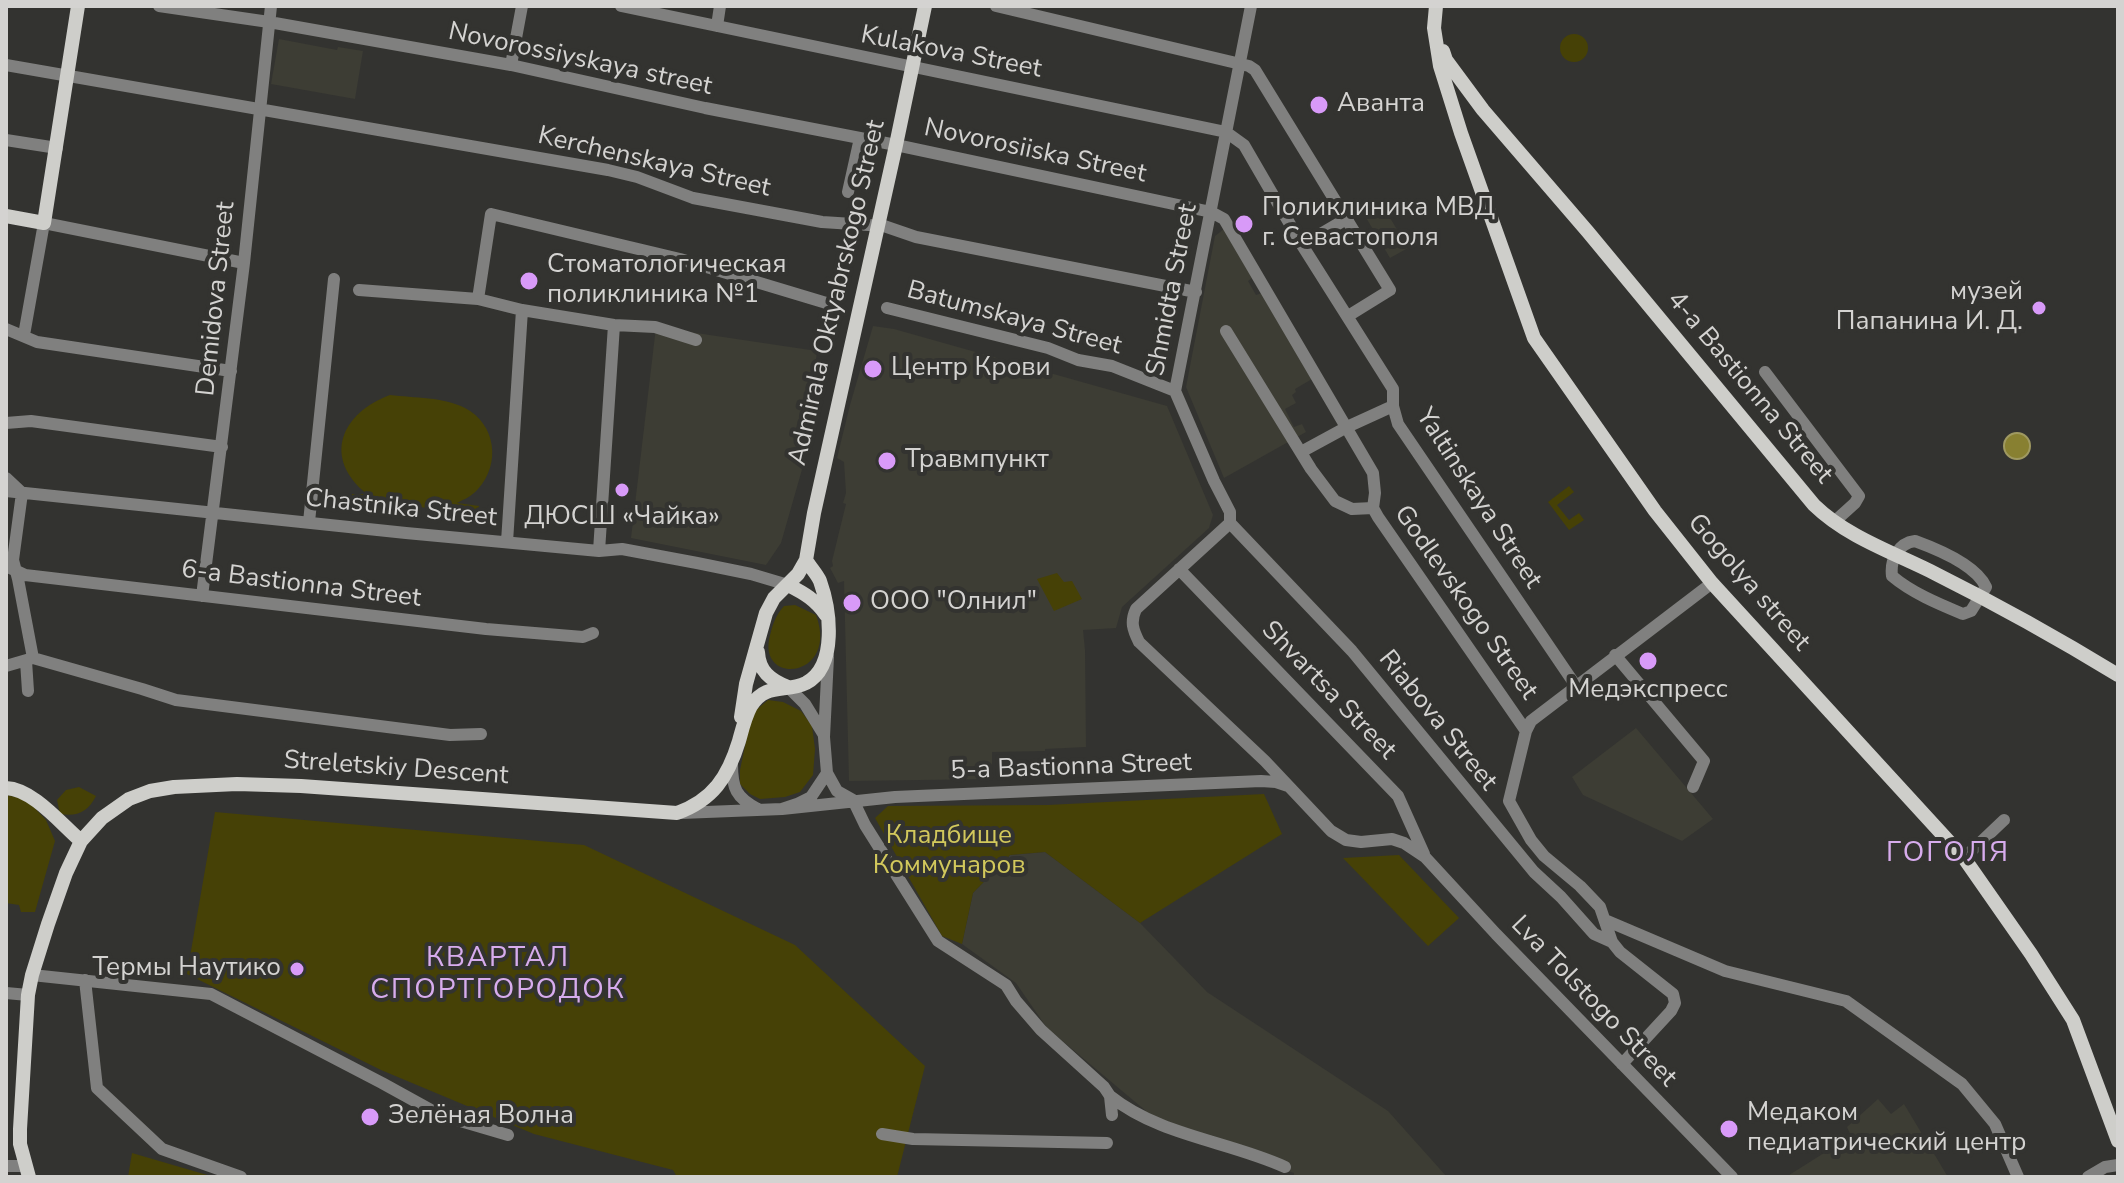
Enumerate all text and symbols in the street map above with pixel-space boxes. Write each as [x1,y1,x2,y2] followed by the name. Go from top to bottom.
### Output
[445,17,715,103] street label: Novorossiyskaya street
[858,20,1044,86] street label: Kulakova Street
[1337,89,1425,121] place label: Аванта
[1308,94,1330,116] marker: Аванта
[921,113,1149,191] street label: Novorosiiska Street
[783,117,893,469] street label: Admirala Oktyabrskogo Street
[535,121,773,205] street label: Kerchenskaya Street
[1262,193,1495,254] place label: Поликлиника МВД г. Севастополя
[191,200,243,398] street label: Demidova Street
[1141,201,1205,379] street label: Shmidta Street
[1233,213,1255,235] marker: Поликлиника МВД г. Севастополя
[547,250,786,312] place label: Стоматологическая поликлиника №1
[518,270,540,292] marker: Стоматологическая поликлиника №1
[903,275,1125,363] street label: Batumskaya Street
[1836,277,2023,338] place label: музей Папанина И. Д.
[1659,286,1839,490] street label: 4-a Bastionna Street
[2030,299,2048,317] marker: музей Папанина И. Д.
[891,353,1051,385] place label: Центр Крови
[862,358,884,380] marker: Центр Крови
[1408,403,1548,595] street label: Yaltinskaya Street
[905,445,1049,477] place label: Травмпункт
[876,450,898,472] marker: Травмпункт
[613,481,631,499] marker: ДЮСШ «Чайка»
[304,483,498,535] street label: Chastnika Street
[1386,500,1544,706] street label: Godlevskogo Street
[524,502,720,534] place label: ДЮСШ «Чайка»
[1680,508,1816,658] street label: Gogolya street
[179,555,423,615] street label: 6-a Bastionna Street
[870,587,1037,619] place label: ООО "Олнил"
[841,592,863,614] marker: ООО "Олнил"
[1254,615,1402,767] street label: Shvartsa Street
[1371,645,1503,797] street label: Riabova Street
[1637,650,1659,672] marker: Медэкспресс
[1568,675,1728,707] place label: Медэкспресс
[283,746,509,792] street label: Streletskiy Descent
[950,748,1192,788] street label: 5-a Bastionna Street
[873,821,1025,882] park label: Кладбище Коммунаров
[1886,837,2010,871] district label: ГОГОЛЯ
[1503,910,1683,1094] street label: Lva Tolstogo Street
[370,942,626,1008] district label: КВАРТАЛ СПОРТГОРОДОК
[92,953,281,985] place label: Термы Наутико
[288,960,306,978] marker: Термы Наутико
[1747,1098,2026,1160] place label: Медаком педиатрический центр
[388,1101,574,1133] place label: Зелёная Волна
[359,1106,381,1128] marker: Зелёная Волна
[1718,1118,1740,1140] marker: Медаком педиатрический центр

